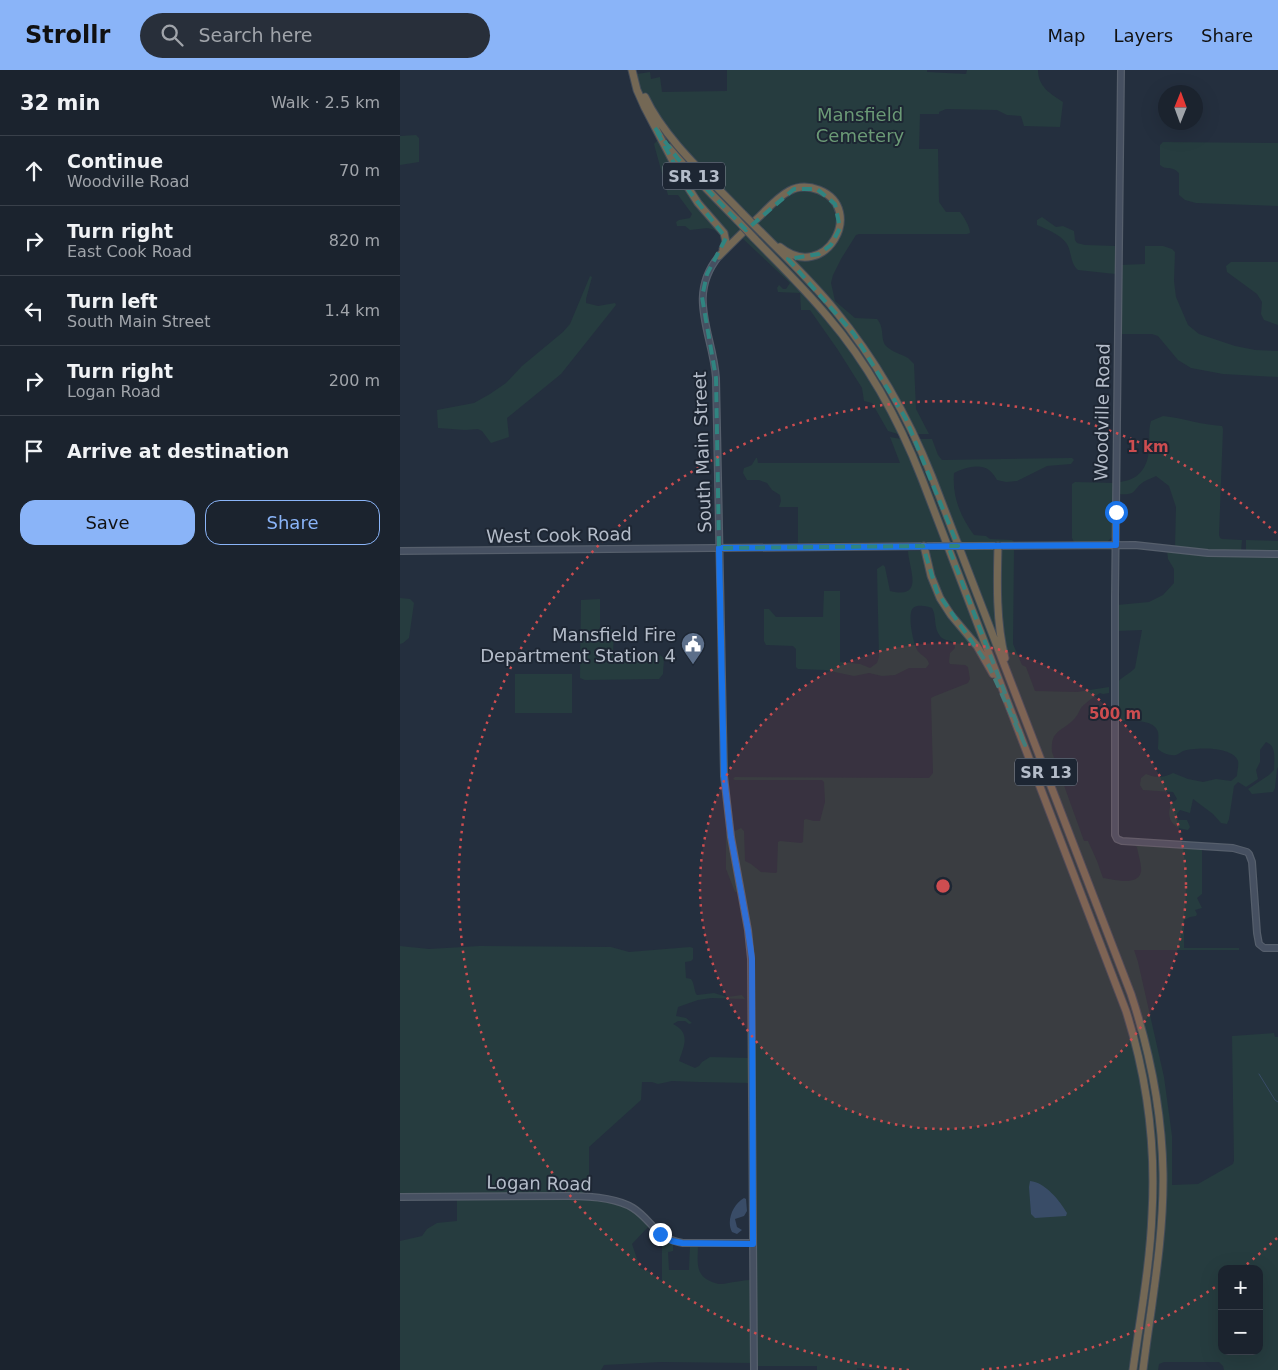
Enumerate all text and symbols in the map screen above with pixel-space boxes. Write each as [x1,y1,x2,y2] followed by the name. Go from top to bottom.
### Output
[140,13,490,58] search box
[25,21,110,49] text: Strollr
[158,21,186,49] icon: search
[198,24,313,46] text: Search here
[1047,25,1085,46] text: Map
[1113,25,1173,46] text: Layers
[1201,25,1253,46] text: Share
[1158,85,1203,130] north arrow
[20,91,101,115] text: 32 min
[271,93,380,112] text: Walk · 2.5 km
[816,104,905,146] park label: Mansfield Cemetery
[67,150,163,172] text: Continue
[20,157,48,185] icon: ahead
[339,161,380,180] text: 70 m
[663,162,725,190] road number: SR 13
[67,172,190,191] text: Woodville Road
[67,220,173,242] text: Turn right
[20,227,48,255] icon: right
[329,231,380,250] text: 820 m
[67,242,192,261] text: East Cook Road
[67,290,158,312] text: Turn left
[20,297,48,325] icon: left
[325,301,380,320] text: 1.4 km
[67,312,210,331] text: South Main Street
[1090,343,1114,481] street label: Woodville Road
[67,360,173,382] text: Turn right
[20,367,48,395] icon: right
[329,371,380,390] text: 200 m
[689,371,715,533] street label: South Main Street
[67,382,161,401] text: Logan Road
[20,437,48,465] icon: arrive
[1127,438,1169,456] text: 1 km
[67,440,289,462] text: Arrive at destination
[20,500,195,545] button: Save
[205,500,380,545] button: Share
[1105,501,1128,524] route start
[486,523,632,547] street label: West Cook Road
[480,624,676,666] place label: Mansfield Fire Department Station 4
[680,631,706,665] public building icon: Mansfield Fire Department Station 4
[1089,705,1141,723] text: 500 m
[1015,759,1077,786] road number: SR 13
[934,877,952,895] centre of rings
[486,1172,592,1194] street label: Logan Road
[649,1223,672,1246] route end
[1218,1265,1263,1355] map controls
[1218,1265,1263,1310] button: +
[1218,1310,1263,1355] button: −

